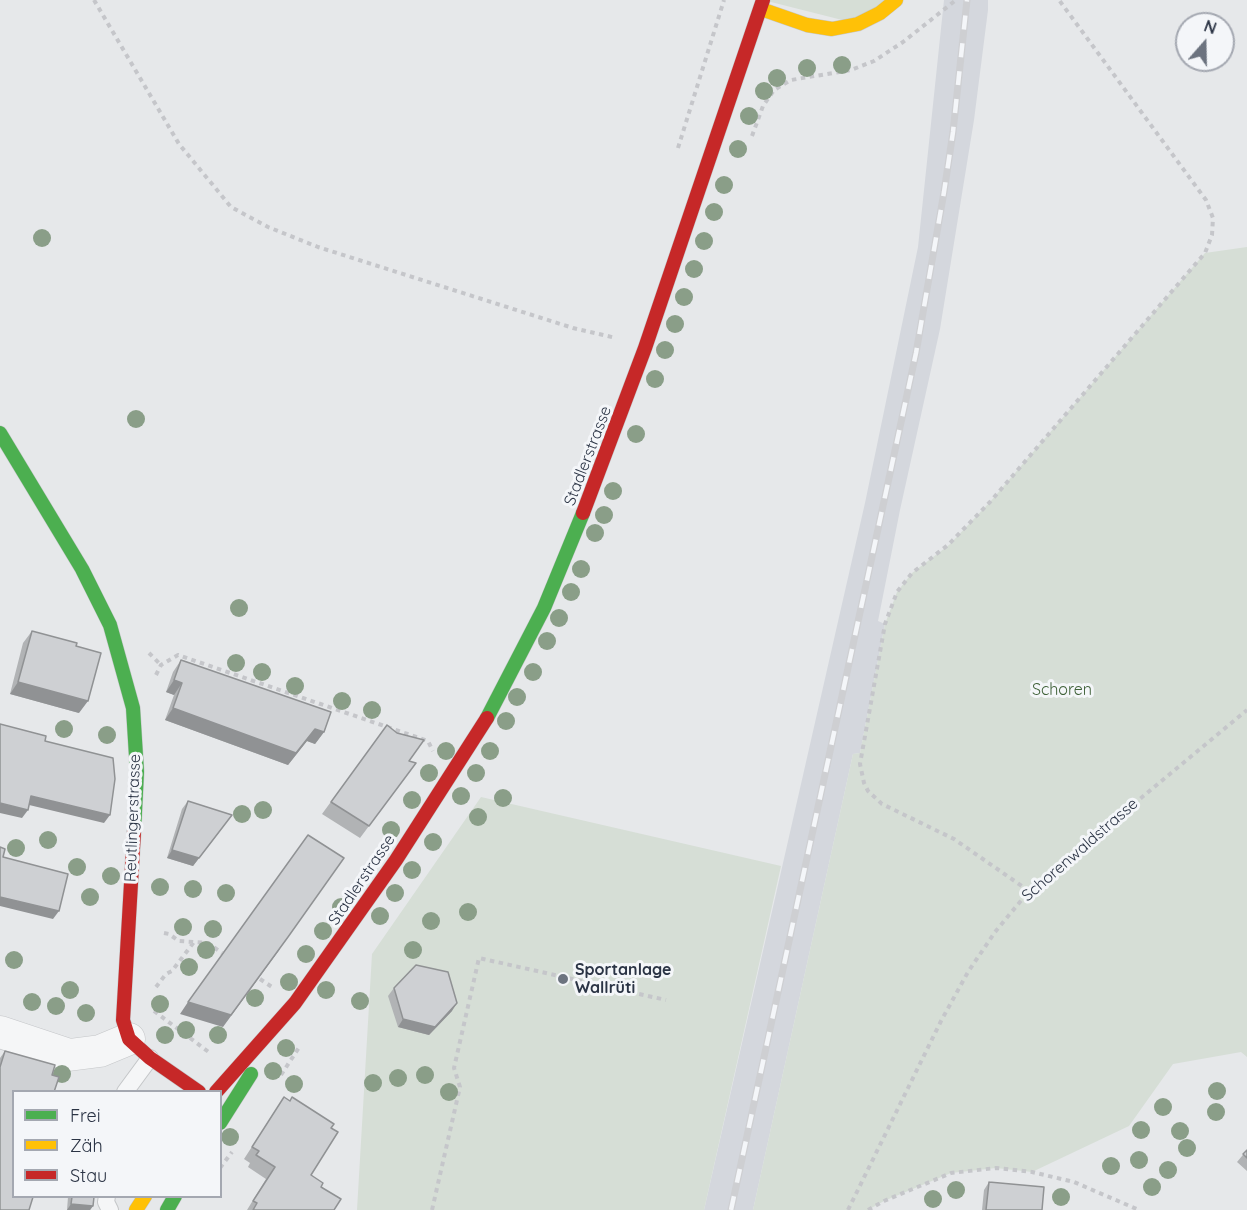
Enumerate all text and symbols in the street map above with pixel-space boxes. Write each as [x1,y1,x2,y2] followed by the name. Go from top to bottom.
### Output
[1175,12,1235,72] north arrow
[1202,16,1219,38] text: N
[560,403,616,509] street label: Stadlerstrasse
[1032,680,1092,700] park label: Schoren
[121,754,145,882] street label: Reutlingerstrasse
[1018,794,1142,906] street label: Schorenwaldstrasse
[325,831,399,929] street label: Stadlerstrasse
[575,960,671,998] place label: Sportanlage Wallrüti
[556,972,570,986] marker: Sportanlage Wallrüti
[12,1090,222,1198] legend
[70,1104,101,1127] text: Frei
[70,1134,103,1157] text: Zäh
[70,1164,107,1187] text: Stau

